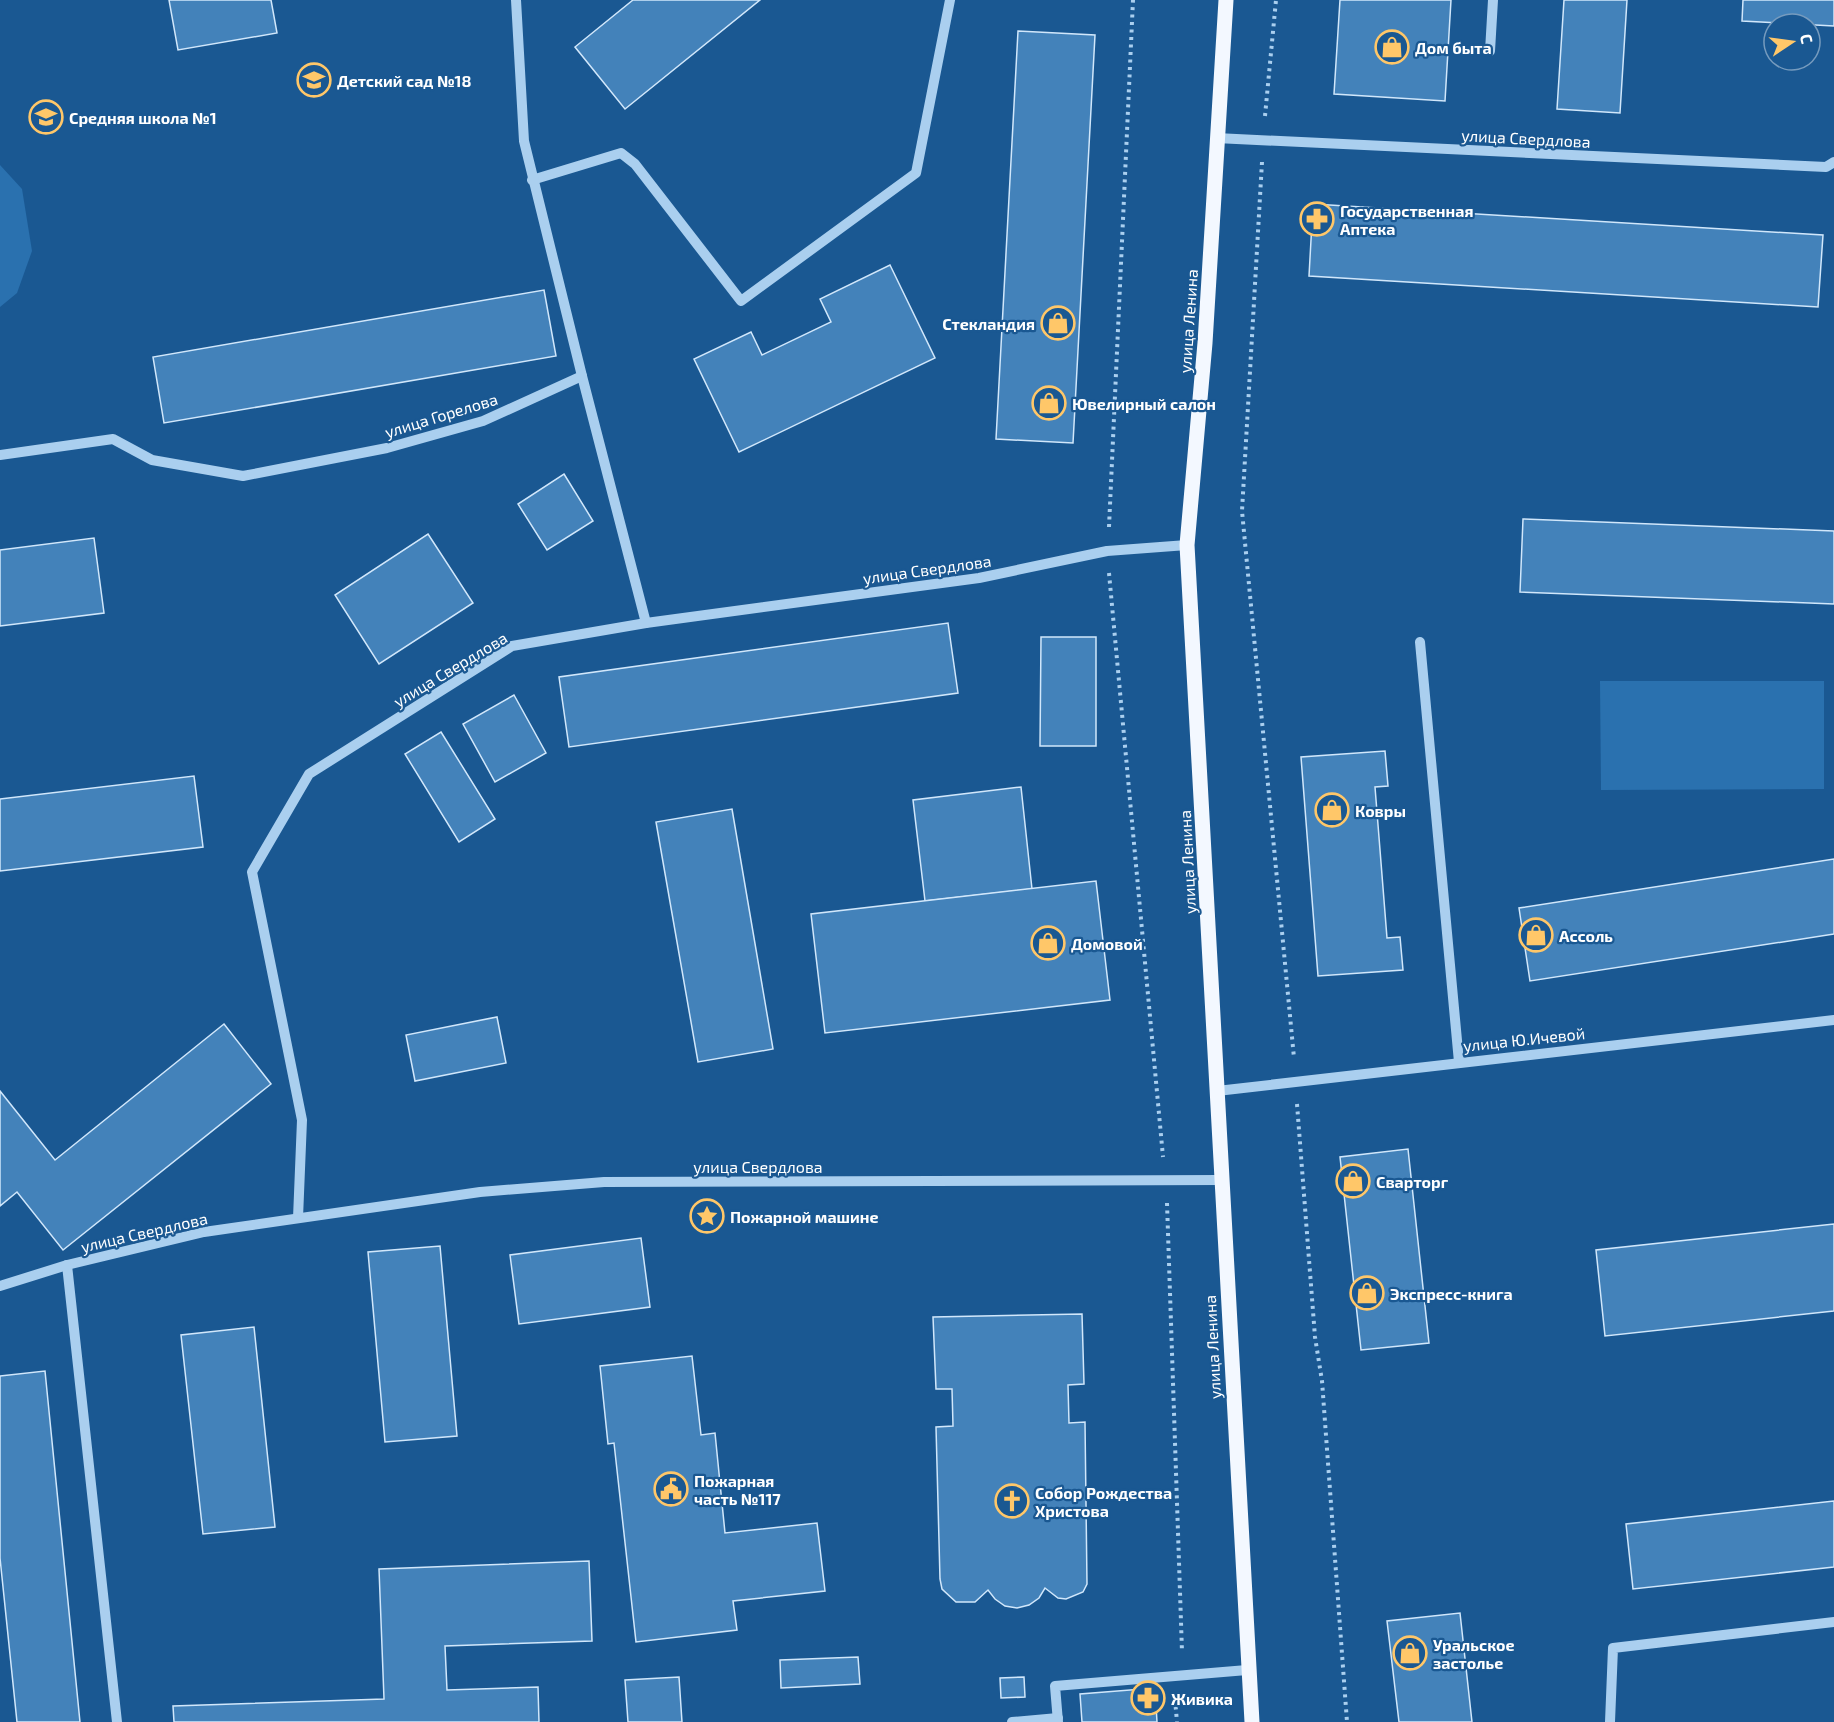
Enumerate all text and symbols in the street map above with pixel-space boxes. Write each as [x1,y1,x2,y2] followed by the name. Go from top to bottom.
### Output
[1762,12,1822,72] north arrow
[1374,29,1410,65] shop icon: Дом быта
[1797,32,1817,45] text: С
[1415,38,1492,57] place label: Дом быта
[296,62,332,98] school or university icon: Детский сад №18
[337,71,472,90] place label: Детский сад №18
[28,99,64,135] school or university icon: Средняя школа №1
[69,108,217,127] place label: Средняя школа №1
[1461,125,1591,152] street label: улица Свердлова
[1299,201,1335,237] pharmacy icon: Государственная Аптека
[1340,201,1473,238] place label: Государственная Аптека
[1175,268,1202,374] street label: улица Ленина
[1040,305,1076,341] shop icon: Стекландия
[942,314,1035,333] place label: Стекландия
[1031,385,1067,421] shop icon: Ювелирный салон
[382,389,500,442] street label: улица Горелова
[1072,394,1216,413] place label: Ювелирный салон
[862,551,993,588] street label: улица Свердлова
[390,628,511,711] street label: улица Свердлова
[1314,792,1350,828] shop icon: Ковры
[1355,801,1406,820] place label: Ковры
[1175,809,1200,915] street label: улица Ленина
[1518,917,1554,953] shop icon: Ассоль
[1030,925,1066,961] shop icon: Домовой
[1559,926,1613,945] place label: Ассоль
[1071,934,1143,953] place label: Домовой
[1462,1023,1586,1056] street label: улица Ю.Ичевой
[693,1157,823,1177] street label: улица Свердлова
[1335,1163,1371,1199] shop icon: Сварторг
[1376,1172,1449,1191] place label: Сварторг
[689,1198,725,1234] place icon: Пожарной машине
[730,1207,878,1226] place label: Пожарной машине
[79,1208,209,1257] street label: улица Свердлова
[1349,1275,1385,1311] shop icon: Экспресс-книга
[1390,1284,1513,1303] place label: Экспресс-книга
[1200,1294,1225,1400] street label: улица Ленина
[653,1471,689,1507] public building icon: Пожарная часть №117
[694,1471,781,1508] place label: Пожарная часть №117
[994,1483,1030,1519] church icon: Собор Рождества Христова
[1035,1483,1172,1520] place label: Собор Рождества Христова
[1392,1635,1428,1671] shop icon: Уральское застолье
[1433,1635,1515,1672] place label: Уральское застолье
[1130,1680,1166,1716] pharmacy icon: Живика
[1171,1689,1233,1708] place label: Живика

